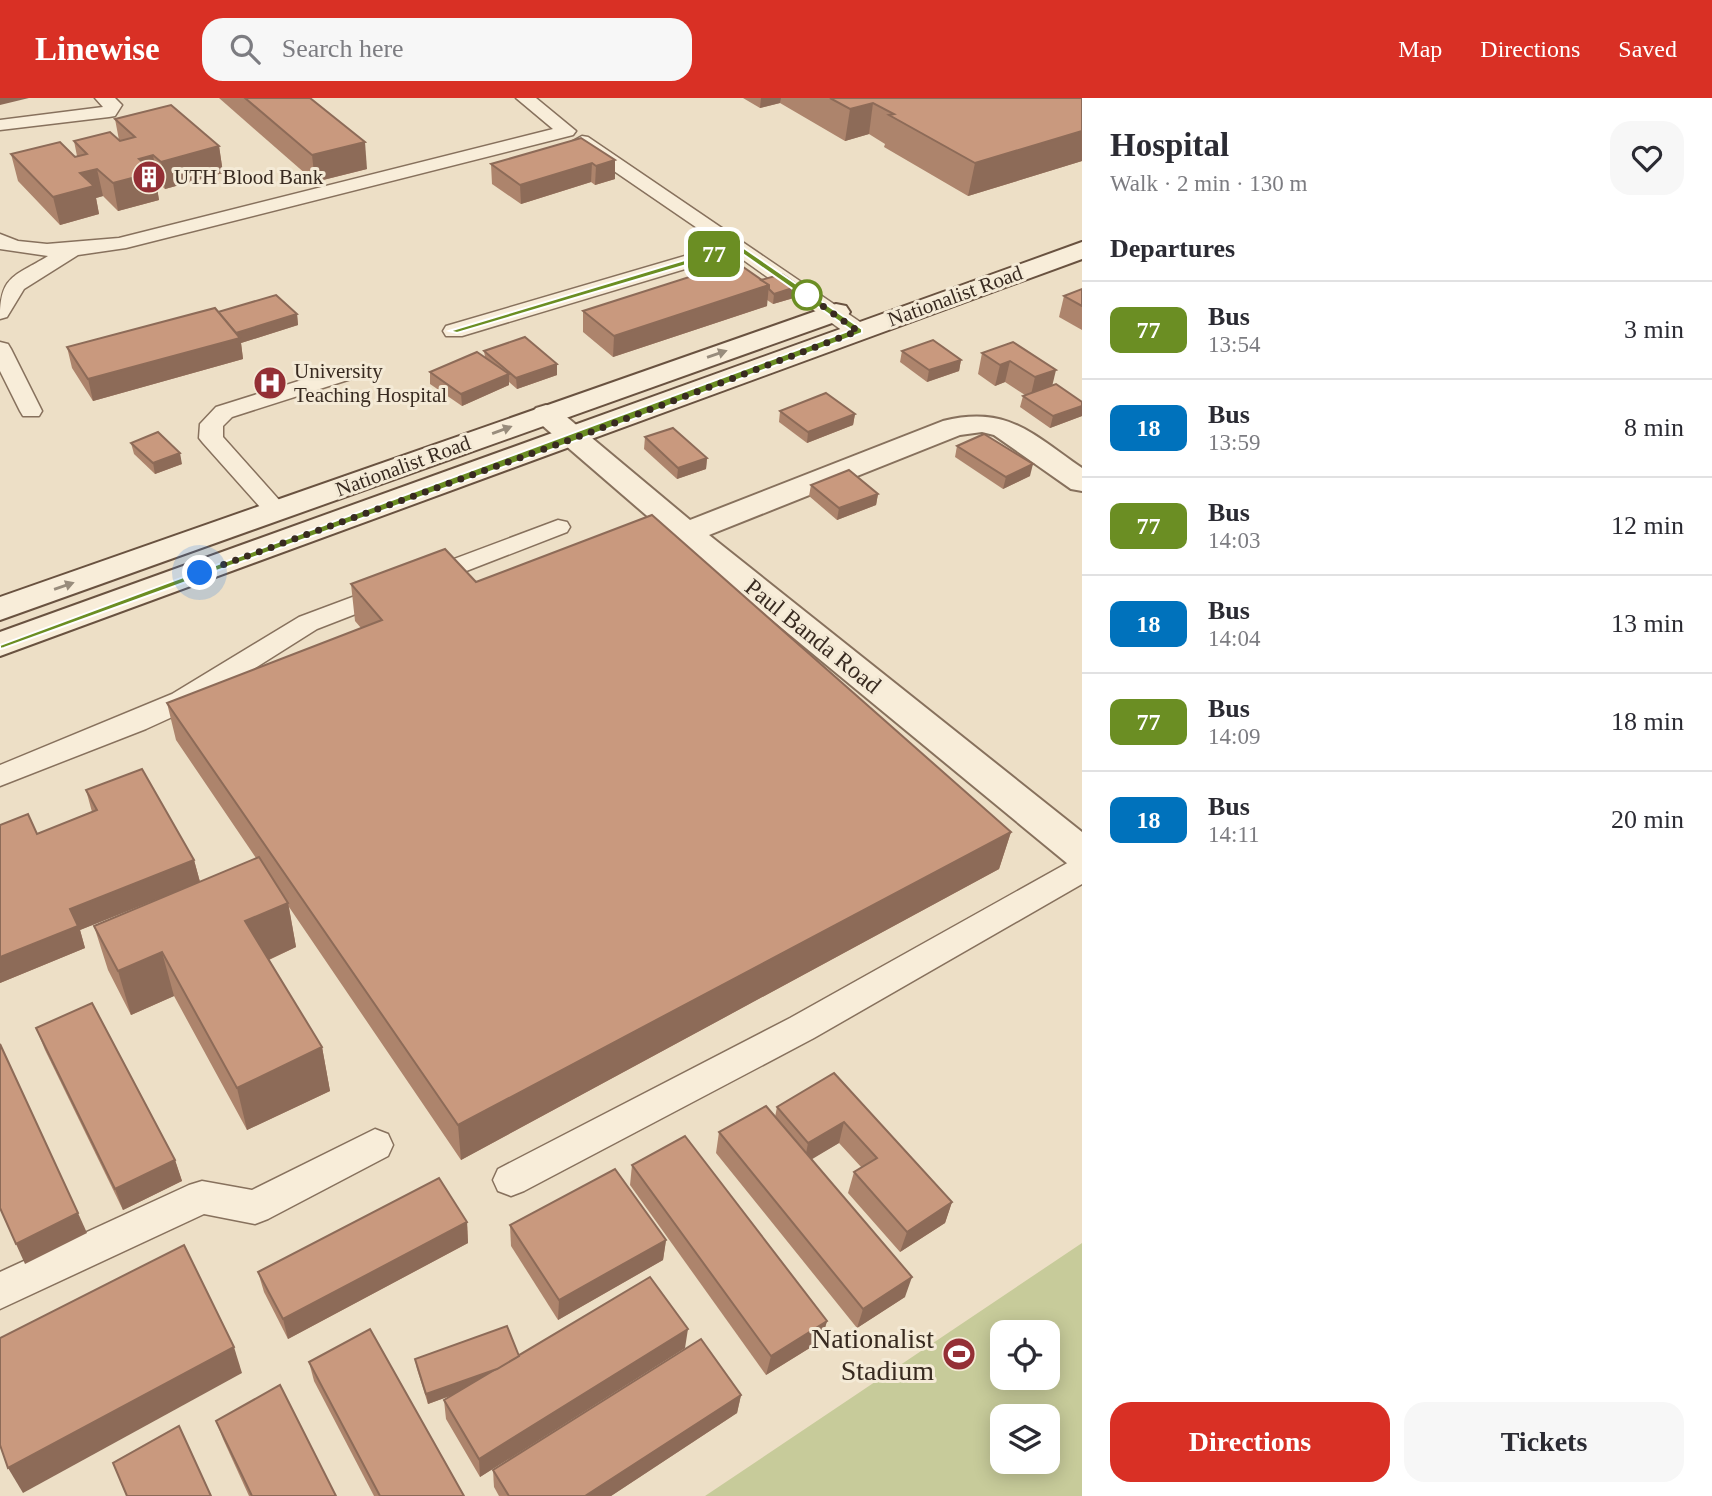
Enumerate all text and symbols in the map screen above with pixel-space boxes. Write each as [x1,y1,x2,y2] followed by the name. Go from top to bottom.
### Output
[202,18,692,81] search box
[226,30,264,68] icon: search
[35,31,160,67] text: Linewise
[282,34,404,63] text: Search here
[1398,36,1442,62] text: Map
[1480,36,1580,62] text: Directions
[1618,36,1677,62] text: Saved
[1610,121,1684,195] button: heart
[1110,127,1229,163] text: Hospital
[130,158,168,196] building icon: UTH Blood Bank
[174,165,324,189] place label: UTH Blood Bank
[1110,171,1307,196] text: Walk · 2 min · 130 m
[682,231,746,277] line badge: 77
[1110,234,1235,263] text: Departures
[702,241,726,267] text: 77
[884,260,1026,332] street label: Nationalist Road
[792,280,822,310] unlabelled marker
[1208,302,1250,331] text: Bus
[1624,315,1684,344] text: 3 min
[1137,317,1161,343] text: 77
[1208,332,1260,357] text: 13:54
[706,348,727,359] one-way arrow
[294,359,447,407] place label: University Teaching Hospital
[251,364,289,402] hospital icon: University Teaching Hospital
[1208,400,1250,429] text: Bus
[1624,413,1684,442] text: 8 min
[1137,415,1161,441] text: 18
[492,424,513,435] one-way arrow
[332,430,474,502] street label: Nationalist Road
[1208,430,1260,455] text: 13:59
[1208,498,1250,527] text: Bus
[1611,511,1684,540] text: 12 min
[1137,513,1161,539] text: 77
[1208,528,1260,553] text: 14:03
[182,555,217,590] your location
[740,573,886,699] street label: Paul Banda Road
[54,580,75,591] one-way arrow
[1208,596,1250,625] text: Bus
[1611,609,1684,638] text: 13 min
[1137,611,1161,637] text: 18
[1208,626,1260,651] text: 14:04
[1208,694,1250,723] text: Bus
[1611,707,1684,736] text: 18 min
[1137,709,1161,735] text: 77
[1208,724,1260,749] text: 14:09
[1208,792,1250,821] text: Bus
[1611,805,1684,834] text: 20 min
[1137,807,1161,833] text: 18
[1208,822,1260,847] text: 14:11
[990,1320,1060,1474] map controls
[990,1320,1060,1390] button: locate
[811,1323,934,1386] place label: Nationalist Stadium
[940,1335,978,1373] sports icon: Nationalist Stadium
[1110,1402,1390,1482] button: Directions
[1404,1402,1684,1482] button: Tickets
[990,1404,1060,1474] button: layers

